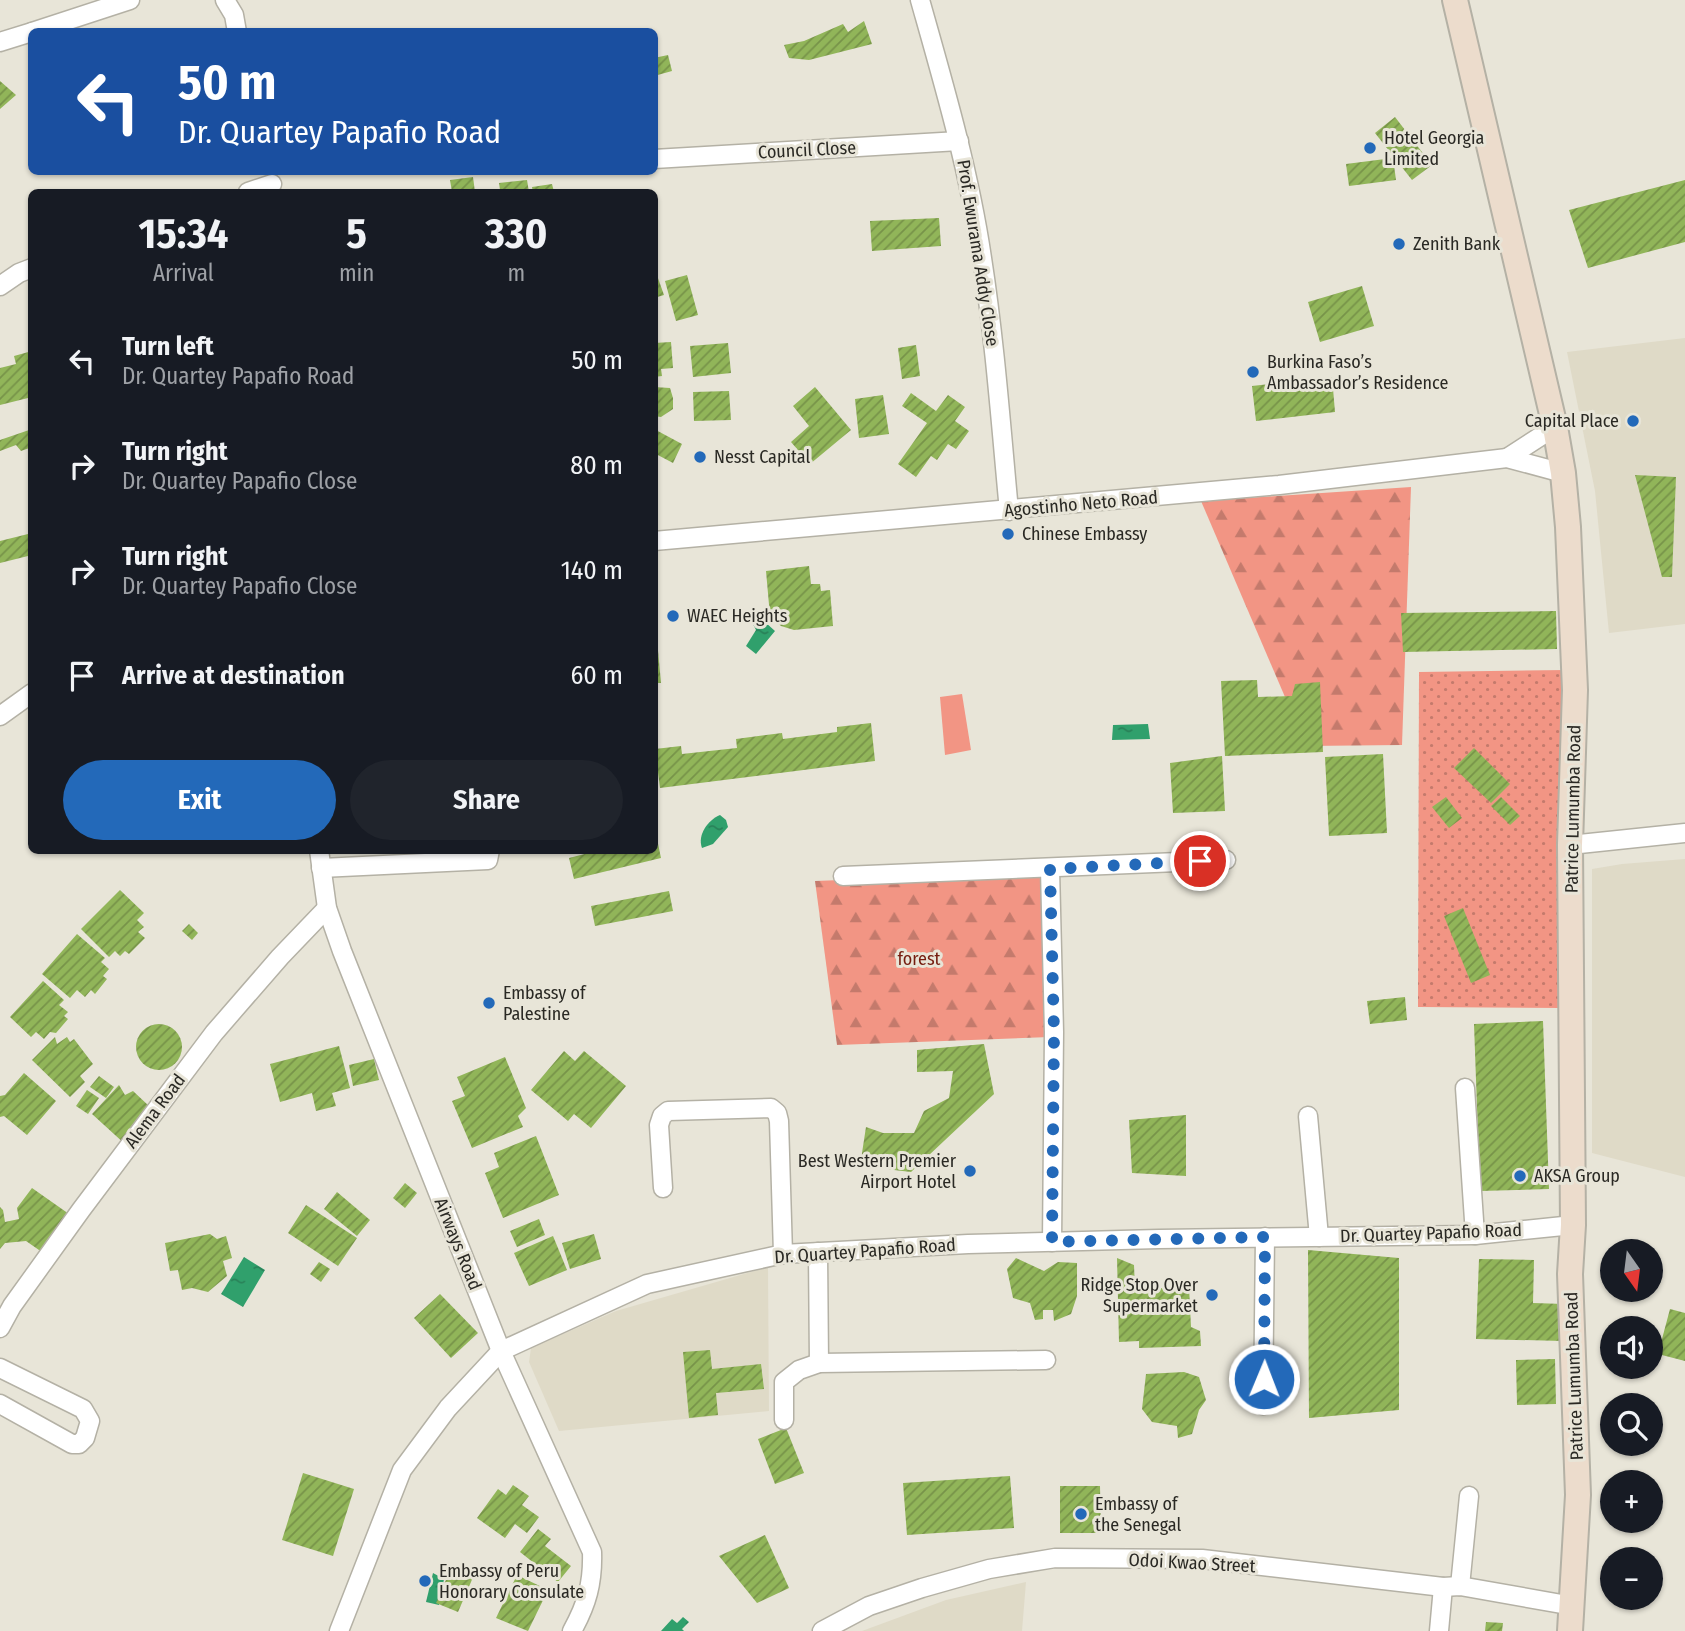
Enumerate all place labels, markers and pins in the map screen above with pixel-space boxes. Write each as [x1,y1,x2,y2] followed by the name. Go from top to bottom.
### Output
[1384,127,1485,170] place label: Hotel Georgia Limited
[1362,140,1378,156] marker: Hotel Georgia Limited
[1413,233,1501,255] place label: Zenith Bank
[1391,236,1407,252] marker: Zenith Bank
[1267,351,1448,394] place label: Burkina Faso’s Ambassador’s Residence
[1245,364,1261,380] marker: Burkina Faso’s Ambassador’s Residence
[1525,410,1619,432] place label: Capital Place
[1625,413,1641,429] marker: Capital Place
[714,446,810,468] place label: Nesst Capital
[692,449,708,465] marker: Nesst Capital
[1022,523,1147,545] place label: Chinese Embassy
[1000,526,1016,542] marker: Chinese Embassy
[687,605,788,627] place label: WAEC Heights
[665,608,681,624] marker: WAEC Heights
[1170,831,1230,891] pin
[503,982,587,1025] place label: Embassy of Palestine
[481,995,497,1011] marker: Embassy of Palestine
[798,1150,957,1193] place label: Best Western Premier Airport Hotel
[962,1163,978,1179] marker: Best Western Premier Airport Hotel
[1534,1165,1620,1187] place label: AKSA Group
[1512,1168,1528,1184] marker: AKSA Group
[1080,1274,1199,1317] place label: Ridge Stop Over Supermarket
[1204,1287,1220,1303] marker: Ridge Stop Over Supermarket
[1095,1493,1181,1536] place label: Embassy of the Senegal
[1073,1506,1089,1522] marker: Embassy of the Senegal
[439,1560,584,1603] place label: Embassy of Peru Honorary Consulate
[417,1573,433,1589] marker: Embassy of Peru Honorary Consulate

